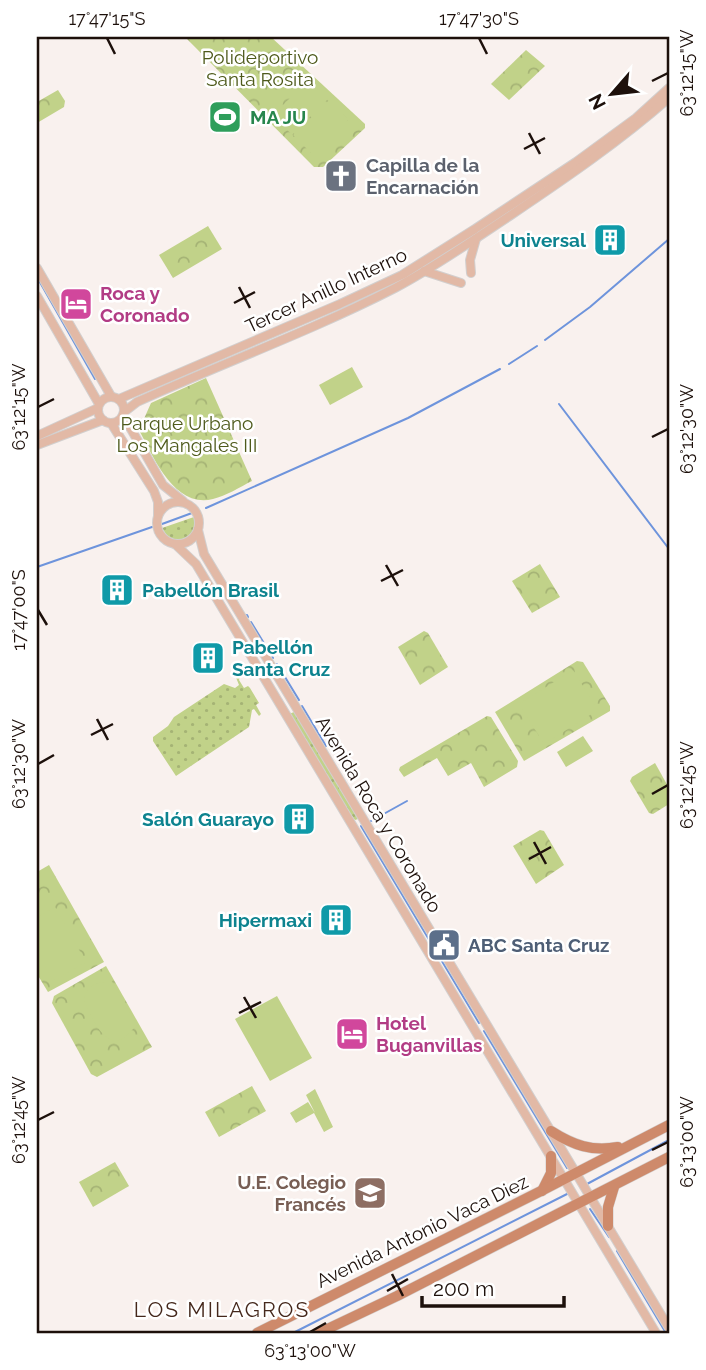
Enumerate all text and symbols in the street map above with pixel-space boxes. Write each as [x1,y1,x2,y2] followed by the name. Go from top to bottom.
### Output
[68,8,146,29] text: 17°47'15"S
[439,8,519,29] text: 17°47'30"S
[676,29,697,116] text: 63°12'15"W
[202,46,318,90] park label: Polideportivo Santa Rosita
[576,60,646,130] north arrow
[584,90,610,114] text: N
[206,98,244,136] sports icon: MA JU
[250,106,306,128] place label: MA JU
[366,154,480,198] place label: Capilla de la Encarnación
[322,157,360,195] church icon: Capilla de la Encarnación
[591,221,629,259] building icon: Universal
[500,229,587,251] place label: Universal
[242,243,410,337] street label: Tercer Anillo Interno
[100,282,189,326] place label: Roca y Coronado
[57,285,95,323] hotel icon: Roca y Coronado
[8,363,29,450] text: 63°12'15"W
[676,384,697,474] text: 63°12'30"W
[117,412,257,456] park label: Parque Urbano Los Mangales III
[8,569,29,651] text: 17°47'00"S
[98,571,136,609] building icon: Pabellón Brasil
[142,579,280,601] place label: Pabellón Brasil
[232,636,330,680] place label: Pabellón Santa Cruz
[189,639,227,677] building icon: Pabellón Santa Cruz
[312,712,446,916] street label: Avenida Roca y Coronado
[8,719,29,809] text: 63°12'30"W
[676,741,697,829] text: 63°12'45"W
[280,800,318,838] building icon: Salón Guarayo
[142,808,274,830] place label: Salón Guarayo
[317,901,355,939] building icon: Hipermaxi
[219,909,312,931] place label: Hipermaxi
[425,926,463,964] public building icon: ABC Santa Cruz
[468,934,609,956] place label: ABC Santa Cruz
[376,1012,483,1056] place label: Hotel Buganvillas
[333,1015,371,1053] hotel icon: Hotel Buganvillas
[8,1076,29,1164] text: 63°12'45"W
[676,1096,697,1188] text: 63°13'00"W
[313,1170,531,1292] street label: Avenida Antonio Vaca Diez
[237,1171,346,1215] place label: U.E. Colegio Francés
[351,1174,389,1212] school or university icon: U.E. Colegio Francés
[422,1265,564,1309] scale bar
[433,1276,494,1301] text: 200 m
[134,1297,310,1322] district label: LOS MILAGROS
[264,1340,356,1361] text: 63°13'00"W

